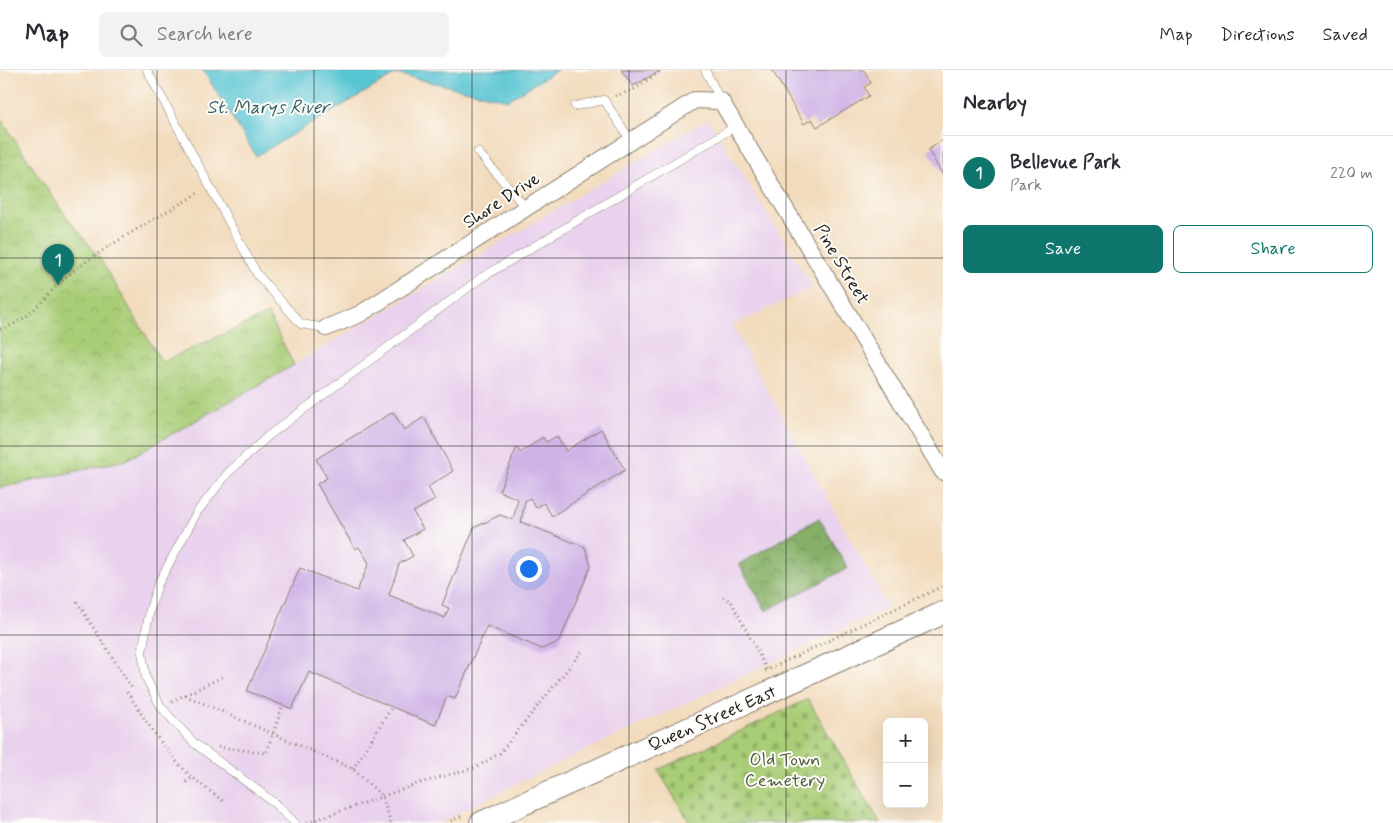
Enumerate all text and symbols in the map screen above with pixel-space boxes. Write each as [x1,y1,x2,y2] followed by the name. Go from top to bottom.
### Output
[99,12,449,57] search box
[25,19,69,50] text: Map
[117,21,145,49] icon: search
[157,22,253,47] text: Search here
[1160,23,1193,47] text: Map
[1221,23,1295,47] text: Directions
[1323,23,1368,47] text: Saved
[963,89,1027,117] text: Nearby
[207,95,331,120] water label: St. Marys River
[1010,150,1121,175] text: Bellevue Park
[975,163,983,184] text: 1
[1330,163,1373,184] text: 220 m
[458,167,545,235] street label: Shore Drive
[1010,175,1042,196] text: Park
[808,220,875,309] street label: Pine Street
[963,225,1163,273] button: Save
[1173,225,1373,273] button: Share
[42,244,74,285] pin: 1
[516,556,542,582] your location
[645,680,781,758] street label: Queen Street East
[883,718,928,808] map controls
[883,718,928,763] button: +
[745,748,825,793] park label: Old Town Cemetery
[883,763,928,808] button: −

